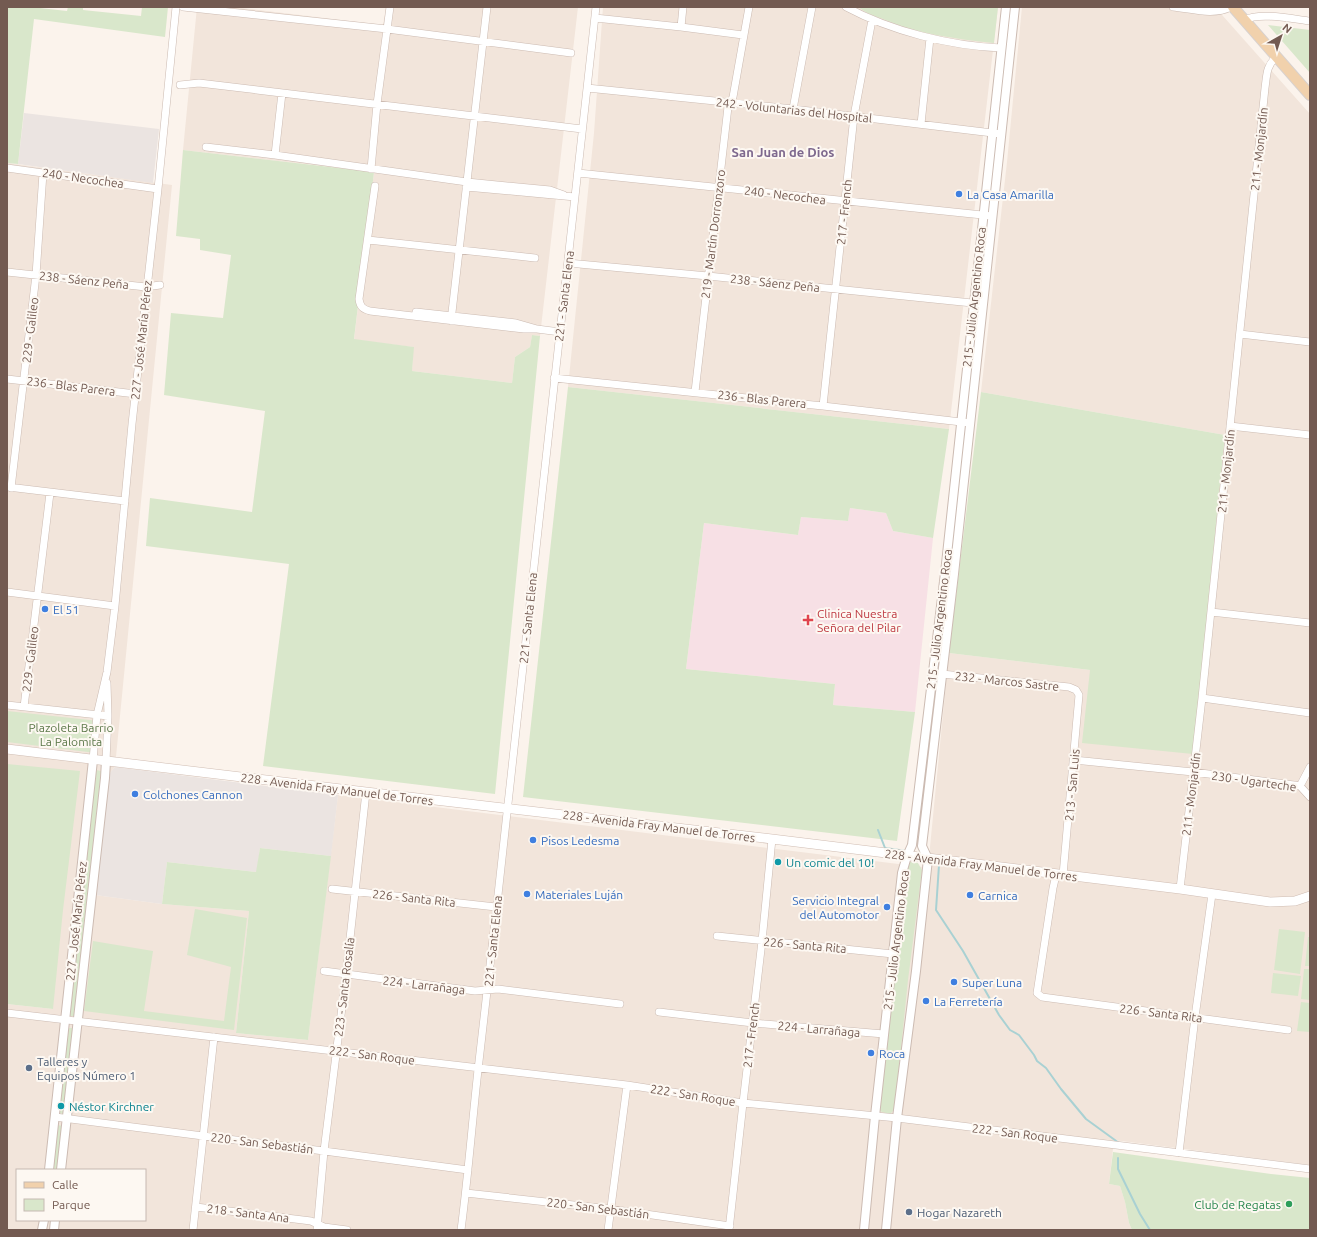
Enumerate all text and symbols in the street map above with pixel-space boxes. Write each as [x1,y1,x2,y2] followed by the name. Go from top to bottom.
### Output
[1261,16,1301,56] north arrow
[1280,21,1294,35] text: N
[715,95,873,125] street label: 242 - Voluntarias del Hospital
[1248,107,1270,191] street label: 211 - Monjardín
[732,145,834,159] district label: San Juan de Dios
[41,166,125,190] street label: 240 - Necochea
[699,169,727,299] street label: 219 - Martín Dorronzoro
[834,179,854,245] street label: 217 - French
[743,184,827,206] street label: 240 - Necochea
[967,188,1054,201] place label: La Casa Amarilla
[954,189,964,199] marker: La Casa Amarilla
[960,226,988,368] street label: 215 - Julio Argentino Roca
[552,250,576,342] street label: 221 - Santa Elena
[39,269,129,291] street label: 238 - Sáenz Peña
[730,272,820,294] street label: 238 - Sáenz Peña
[128,279,154,400] street label: 227 - José María Pérez
[20,296,40,364] street label: 229 - Galileo
[26,374,116,398] street label: 236 - Blas Parera
[717,388,807,410] street label: 236 - Blas Parera
[1215,429,1237,513] street label: 211 - Monjardín
[924,548,954,690] street label: 215 - Julio Argentino Roca
[517,572,539,664] street label: 221 - Santa Elena
[53,603,79,616] place label: El 51
[40,604,50,614] marker: El 51
[817,607,901,634] place label: Clinica Nuestra Señora del Pilar
[802,614,814,626] marker: Clinica Nuestra Señora del Pilar
[20,625,40,693] street label: 229 - Galileo
[954,669,1060,693] street label: 232 - Marcos Sastre
[28,721,114,748] park label: Plazoleta Barrio La Palomita
[1062,748,1082,822] street label: 213 - San Luis
[1179,752,1203,836] street label: 211 - Monjardín
[1211,769,1297,793] street label: 230 - Ugarteche
[240,771,434,807] street label: 228 - Avenida Fray Manuel de Torres
[143,788,243,801] place label: Colchones Cannon
[130,789,140,799] marker: Colchones Cannon
[562,808,756,844] street label: 228 - Avenida Fray Manuel de Torres
[541,834,619,847] place label: Pisos Ledesma
[528,835,538,845] marker: Pisos Ledesma
[884,847,1078,883] street label: 228 - Avenida Fray Manuel de Torres
[786,856,874,869] place label: Un comic del 10!
[773,857,783,867] marker: Un comic del 10!
[63,860,89,981] street label: 227 - José María Pérez
[881,869,911,1011] street label: 215 - Julio Argentino Roca
[372,887,456,909] street label: 226 - Santa Rita
[535,888,623,901] place label: Materiales Luján
[522,889,532,899] marker: Materiales Luján
[978,889,1018,902] place label: Carnica
[965,890,975,900] marker: Carnica
[792,894,879,921] place label: Servicio Integral del Automotor
[482,895,504,987] street label: 221 - Santa Elena
[882,902,892,912] marker: Servicio Integral del Automotor
[763,935,847,955] street label: 226 - Santa Rita
[331,936,357,1038] street label: 223 - Santa Rosalía
[382,973,466,997] street label: 224 - Larrañaga
[962,976,1022,989] place label: Super Luna
[949,977,959,987] marker: Super Luna
[934,995,1003,1008] place label: La Ferretería
[921,996,931,1006] marker: La Ferretería
[1119,1001,1203,1025] street label: 226 - Santa Rita
[741,1002,761,1068] street label: 217 - French
[777,1019,861,1039] street label: 224 - Larrañaga
[328,1043,416,1067] street label: 222 - San Roque
[879,1047,905,1060] place label: Roca
[866,1048,876,1058] marker: Roca
[37,1055,136,1082] place label: Talleres y Equipos Número 1
[24,1063,34,1073] marker: Talleres y Equipos Número 1
[649,1082,737,1108] street label: 222 - San Roque
[69,1100,154,1113] place label: Néstor Kirchner
[56,1101,66,1111] marker: Néstor Kirchner
[971,1121,1059,1145] street label: 222 - San Roque
[210,1130,314,1156] street label: 220 - San Sebastián
[16,1169,146,1221] legend
[52,1178,78,1191] text: Calle
[546,1195,650,1221] street label: 220 - San Sebastián
[52,1198,90,1211] text: Parque
[1194,1198,1281,1211] place label: Club de Regatas
[1284,1199,1294,1209] marker: Club de Regatas
[206,1201,290,1225] street label: 218 - Santa Ana
[917,1206,1002,1219] place label: Hogar Nazareth
[904,1207,914,1217] marker: Hogar Nazareth

